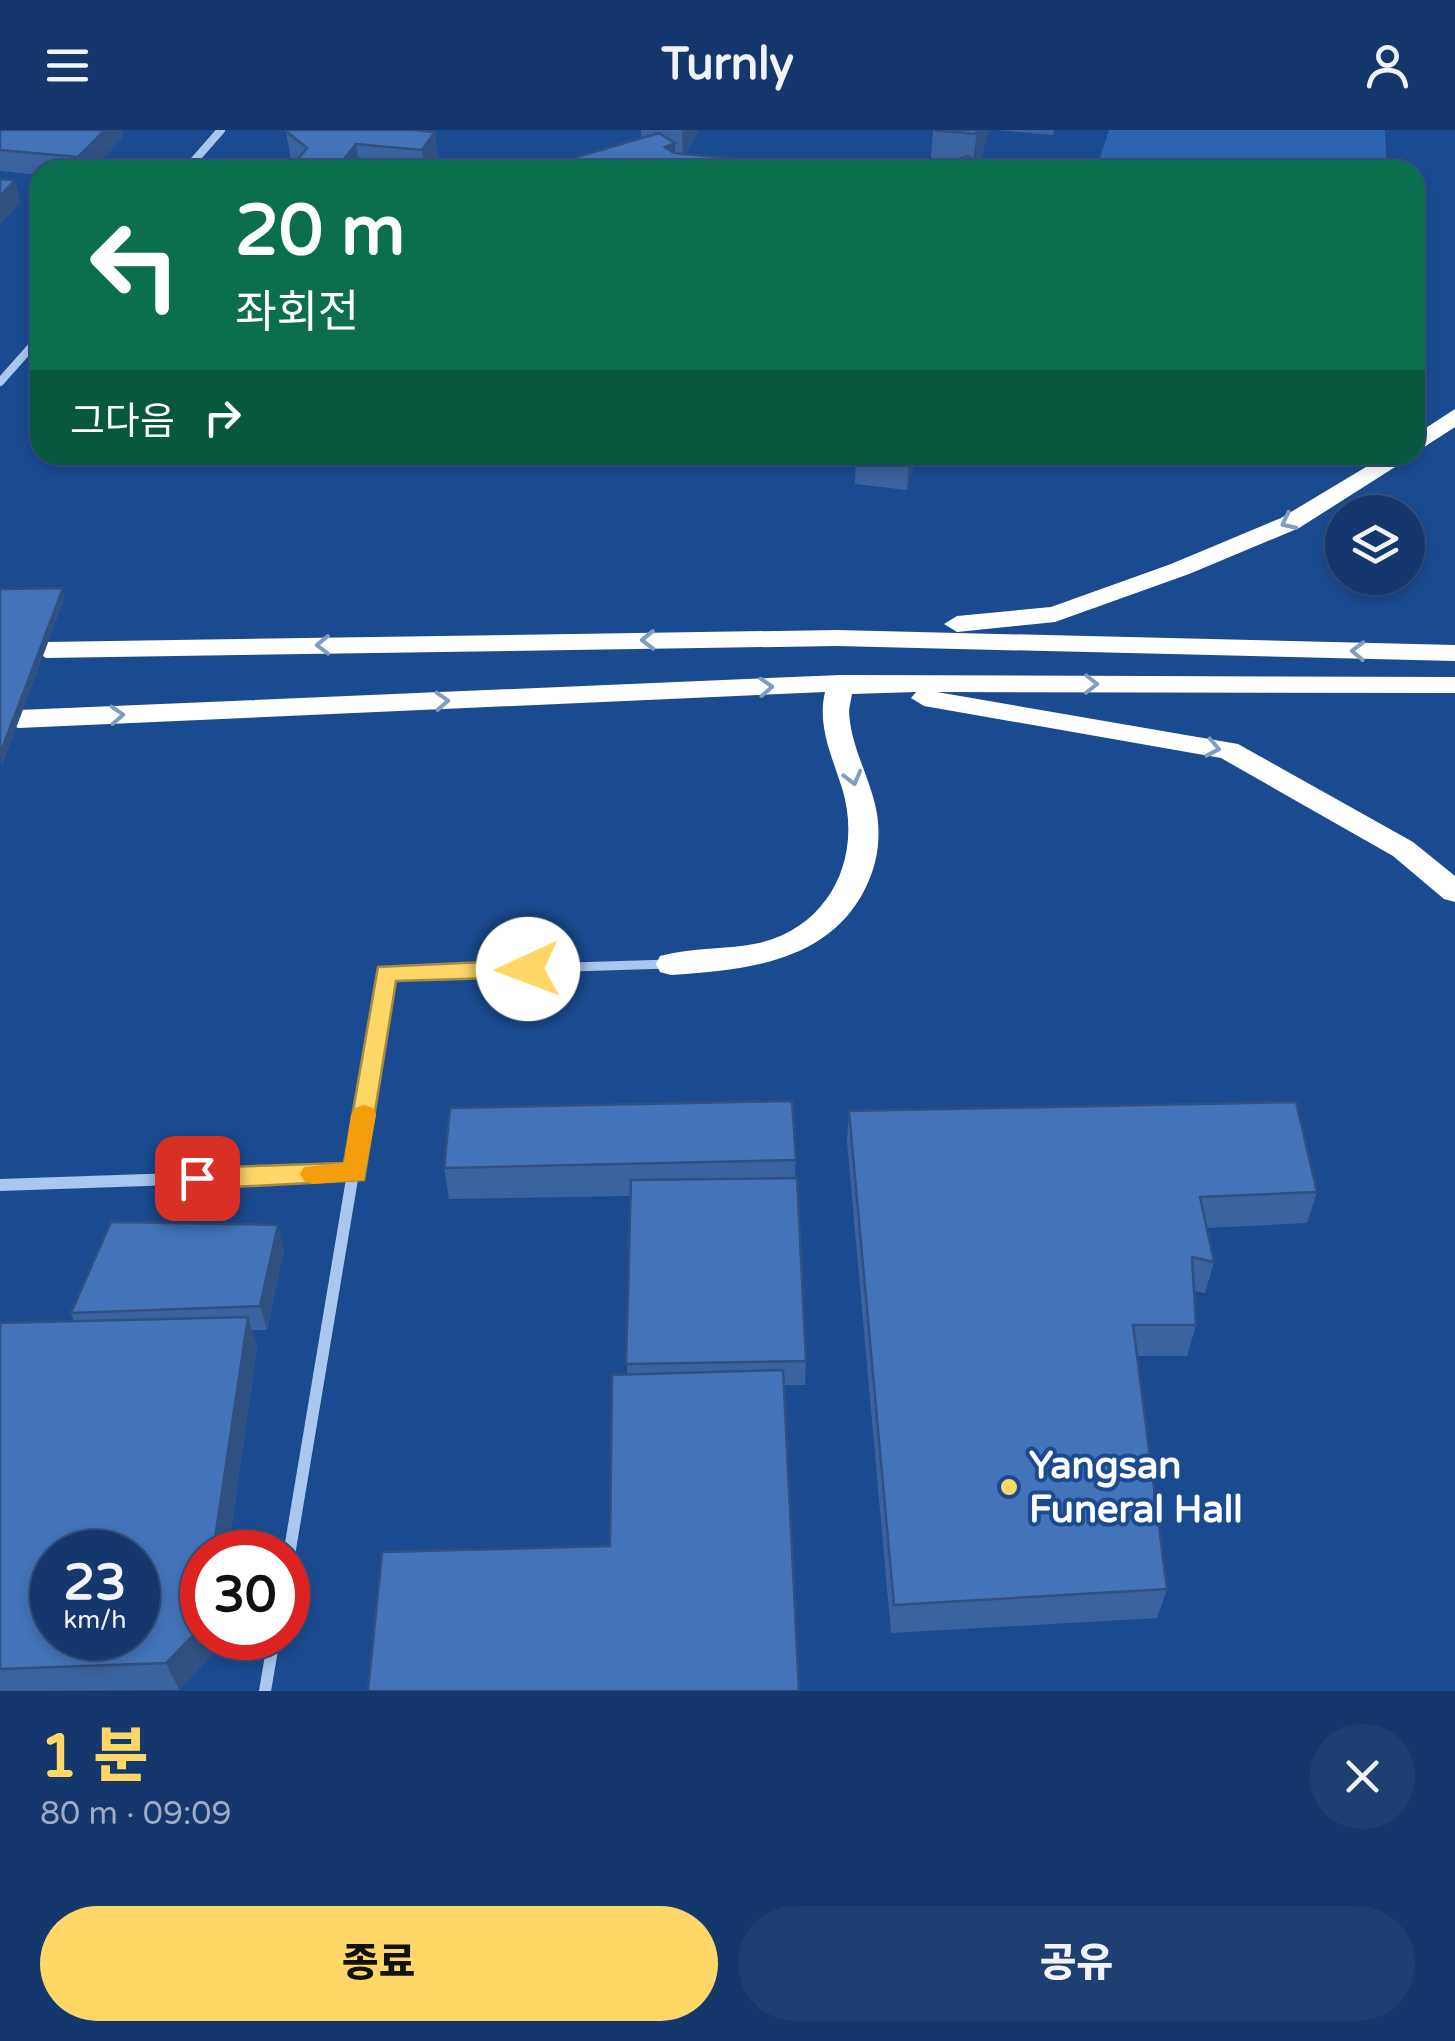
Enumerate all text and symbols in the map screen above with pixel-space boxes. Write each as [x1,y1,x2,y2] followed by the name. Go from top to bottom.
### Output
[40,38,95,93] icon: menu
[661,38,794,92] text: Turnly
[1360,38,1415,93] icon: person
[235,190,405,274] text: 20 m
[70,200,200,330] icon: left
[235,286,359,340] text: 좌회전
[195,390,250,445] icon: right
[70,399,175,445] text: 그다음
[1325,495,1425,595] map controls
[1325,495,1425,595] button: layers
[1281,510,1299,530] one-way arrow
[639,630,655,651] one-way arrow
[314,635,330,656] one-way arrow
[1349,640,1365,661] one-way arrow
[1084,673,1100,695] one-way arrow
[759,676,775,697] one-way arrow
[434,691,450,712] one-way arrow
[109,705,125,726] one-way arrow
[1205,737,1221,758] one-way arrow
[841,769,862,786] one-way arrow
[476,917,580,1021] position arrow
[155,1136,240,1221] pin
[170,1151,225,1206] icon: arrive
[1029,1443,1243,1533] place label: Yangsan Funeral Hall
[998,1476,1020,1498] marker: Yangsan Funeral Hall
[180,1530,310,1660] speed limit sign: 30
[64,1553,126,1613] text: 23
[64,1605,126,1635] text: km/h
[40,1721,148,1793] text: 1 분
[1310,1724,1415,1829] button: close
[40,1795,232,1833] text: 80 m · 09:09
[40,1906,718,2021] button: 종료
[738,1906,1415,2021] button: 공유

